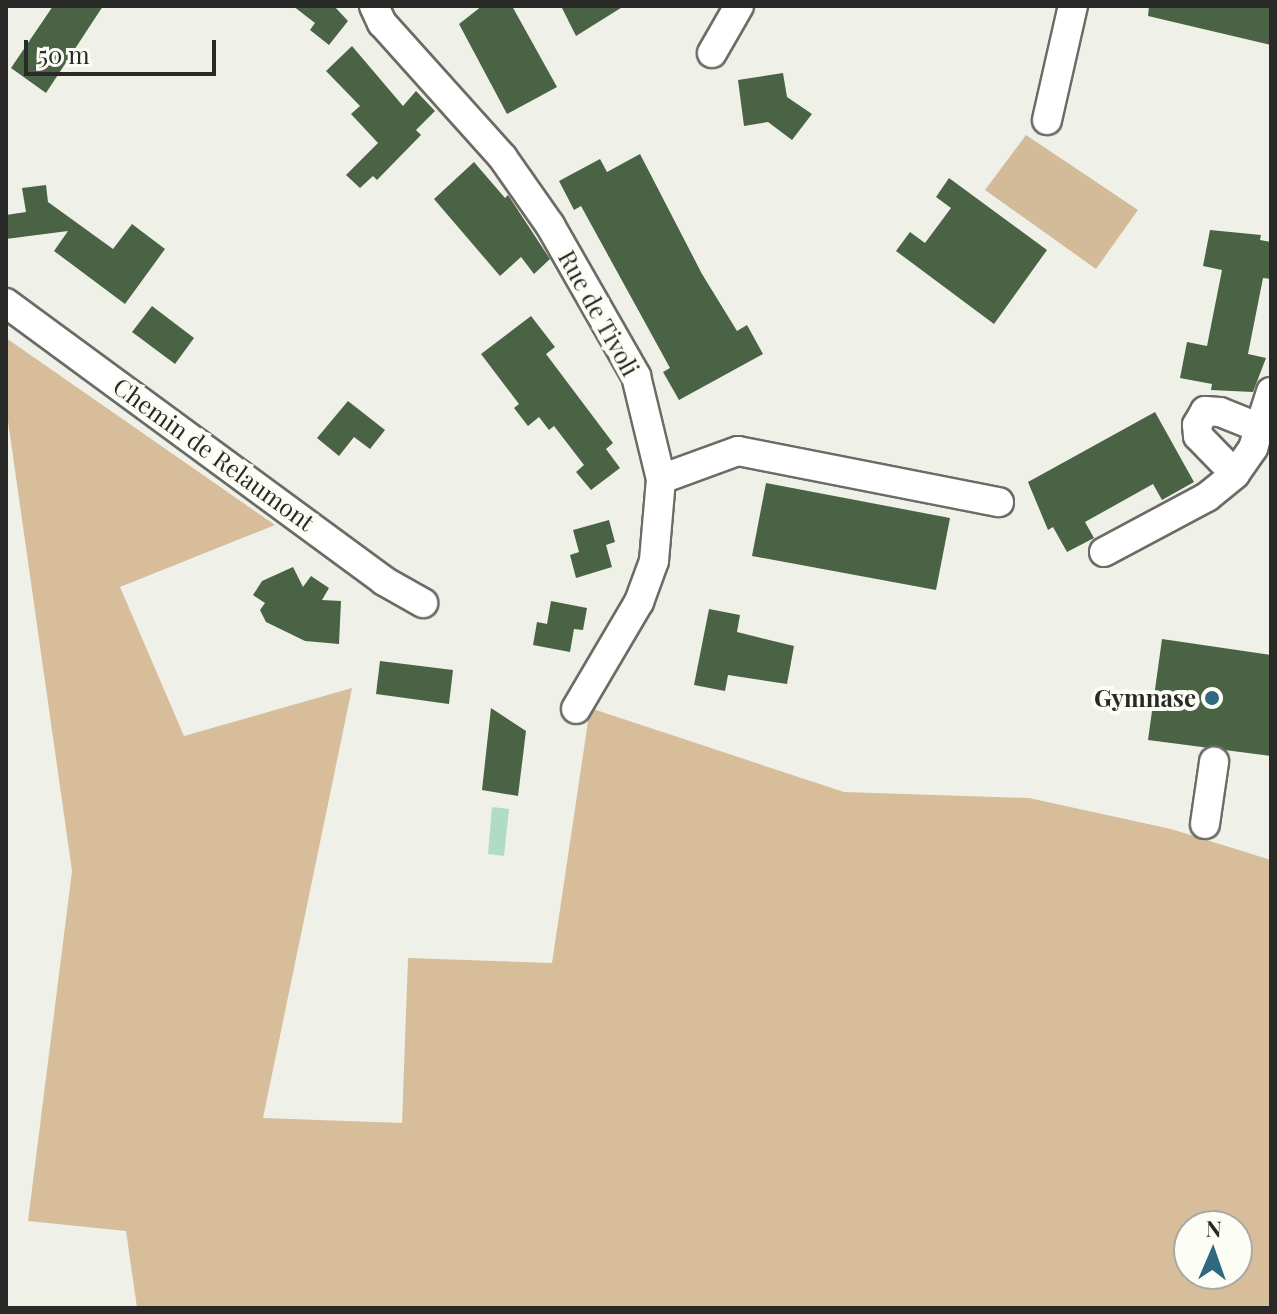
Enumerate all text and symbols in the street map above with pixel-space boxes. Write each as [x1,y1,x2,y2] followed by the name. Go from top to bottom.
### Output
[28,24,220,74] scale bar
[38,38,90,70] text: 50 m
[552,245,646,381] street label: Rue de Tivoli
[108,371,320,537] street label: Chemin de Relaumont
[1094,684,1196,712] place label: Gymnase
[1203,689,1221,707] marker: Gymnase
[1173,1210,1253,1290] north arrow
[1205,1213,1222,1243] text: N

